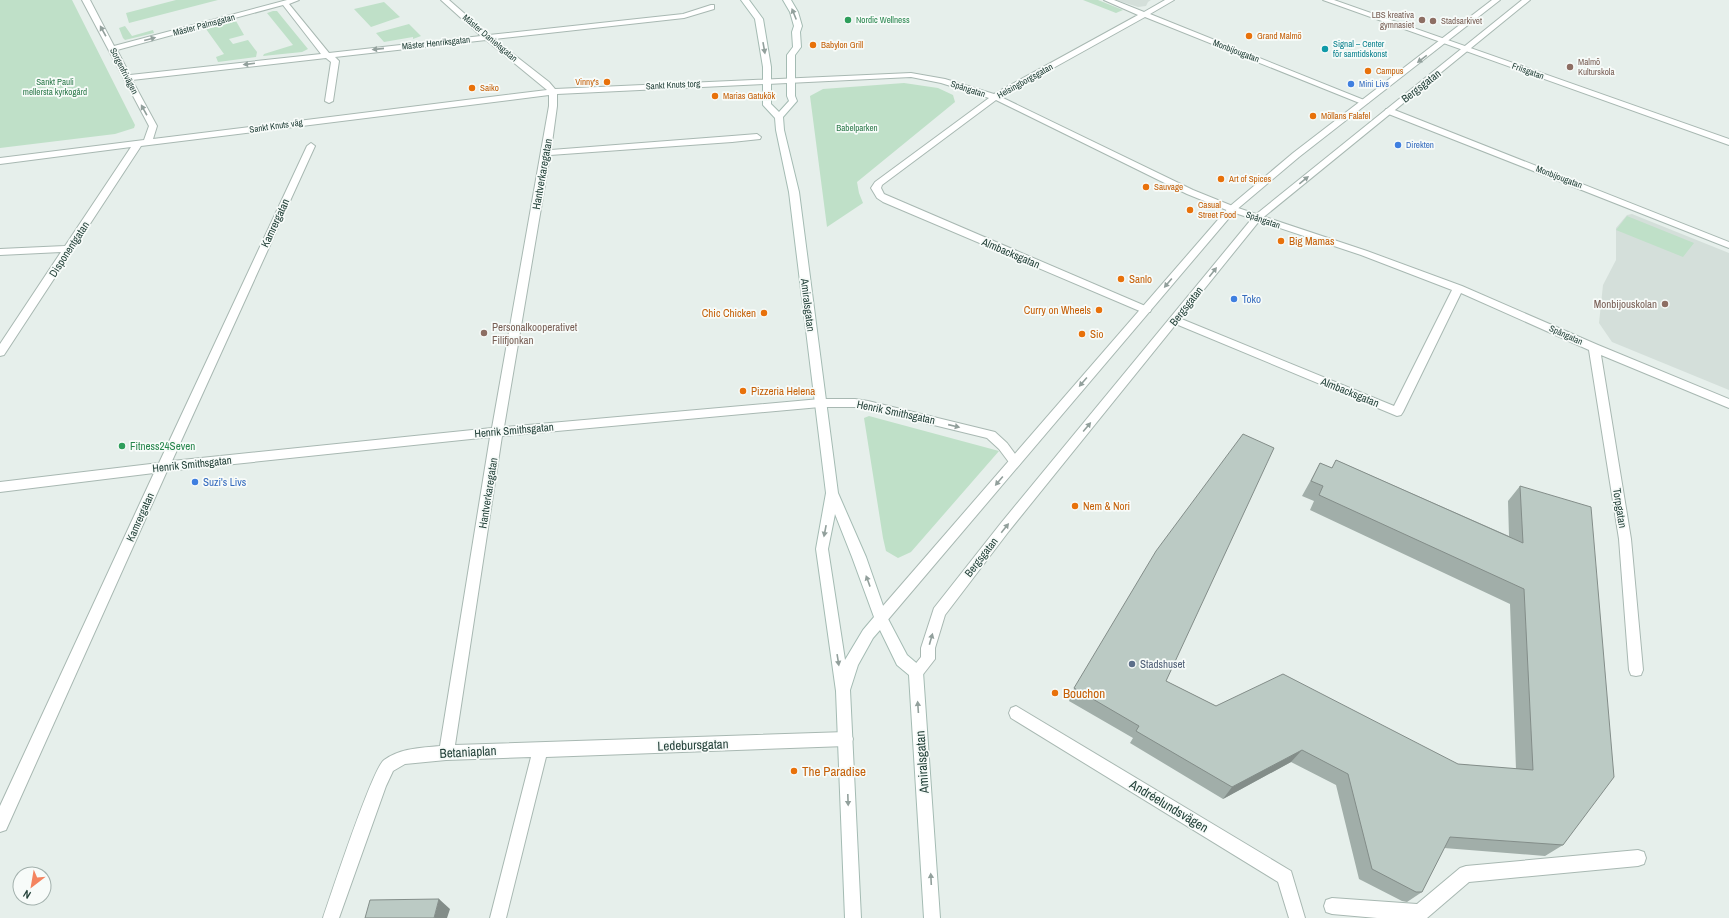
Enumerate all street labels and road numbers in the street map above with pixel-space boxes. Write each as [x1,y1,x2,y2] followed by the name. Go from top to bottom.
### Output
[172,11,236,39] street label: Mäster Palmsgatan
[460,12,520,64] street label: Mäster Danielsgatan
[401,33,471,53] street label: Mäster Henriksgatan
[1211,37,1261,65] street label: Monbijougatan
[107,46,141,96] street label: Sorgenfrivägen
[1510,60,1546,82] street label: Friisgatan
[995,61,1055,101] street label: Helsingborgsgatan
[1399,66,1443,106] street label: Bergsgatan
[645,78,701,92] street label: Sankt Knuts torg
[949,78,987,100] street label: Spångatan
[249,116,304,136] street label: Sankt Knuts väg
[529,137,555,211] street label: Hantverkaregatan
[1534,163,1584,191] street label: Monbijougatan
[258,196,292,250] street label: Kamrergatan
[1244,209,1282,231] street label: Spångatan
[46,218,92,280] street label: Disponentgatan
[979,234,1042,271] street label: Almbacksgatan
[798,277,818,332] street label: Amiralsgatan
[1166,284,1206,328] street label: Bergsgatan
[1547,322,1585,348] street label: Spångatan
[1318,374,1381,410] street label: Almbacksgatan
[856,397,936,427] street label: Henrik Smithsgatan
[474,420,554,440] street label: Henrik Smithsgatan
[152,453,232,475] street label: Henrik Smithsgatan
[475,456,501,530] street label: Hantverkaregatan
[1610,487,1630,529] street label: Torpgatan
[123,490,157,544] street label: Kamrergatan
[961,535,1001,579] street label: Bergsgatan
[911,730,933,795] street label: Amiralsgatan
[657,735,729,755] street label: Ledebursgatan
[439,742,497,762] street label: Betaniaplan
[1126,775,1212,836] street label: Andréelundsvägen

